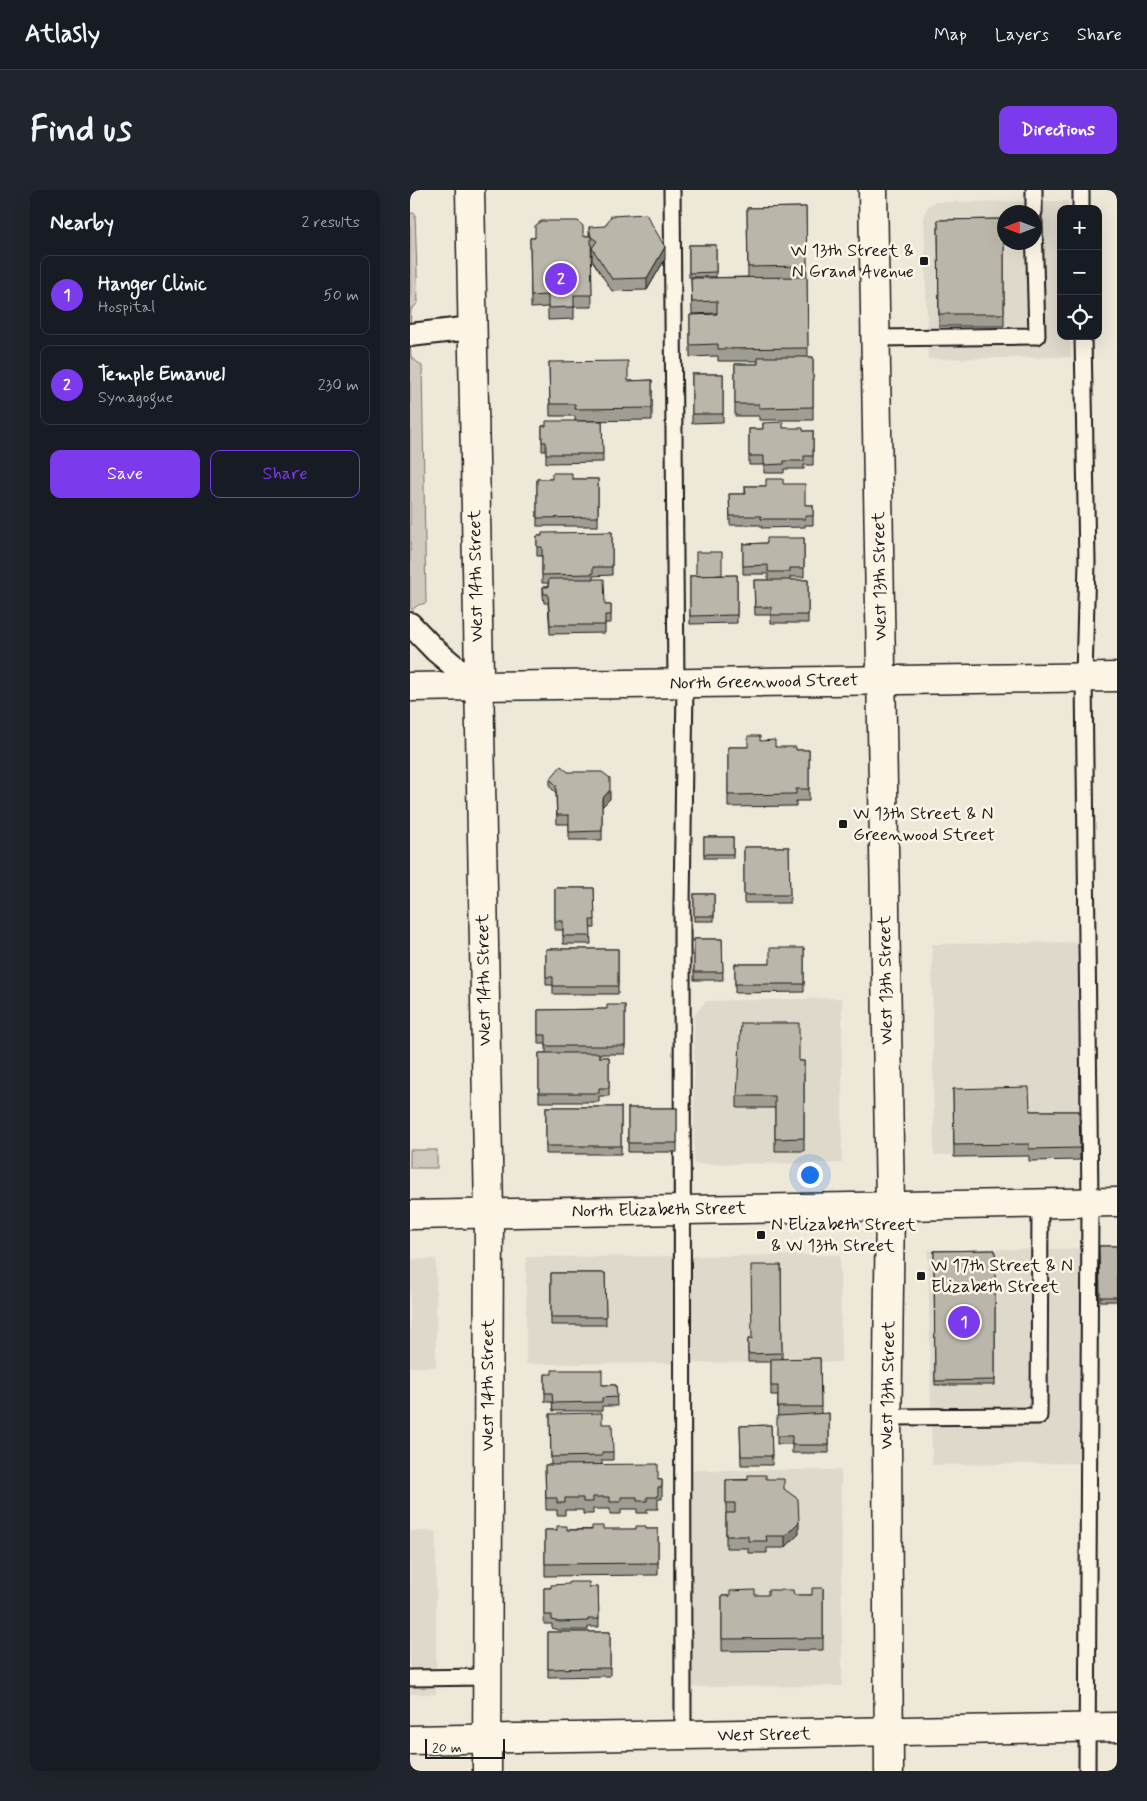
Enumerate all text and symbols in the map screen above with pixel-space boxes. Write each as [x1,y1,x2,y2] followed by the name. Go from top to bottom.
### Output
[25,19,100,50] text: Atlasly
[934,23,967,47] text: Map
[995,23,1049,47] text: Layers
[1077,23,1122,47] text: Share
[999,106,1117,154] button: Directions
[30,107,132,153] text: Find us
[997,205,1042,250] north arrow
[1057,205,1102,340] map controls
[1057,205,1102,250] button: +
[50,209,114,237] text: Nearby
[302,212,360,233] text: 2 results
[790,239,914,284] place label: W 13th Street & N Grand Avenue
[1057,250,1102,295] button: −
[918,255,930,267] marker: W 13th Street & N Grand Avenue
[545,260,577,298] pin: 2
[98,272,207,297] text: Hanger Clinic
[63,285,71,306] text: 1
[323,285,359,306] text: 50 m
[1057,295,1102,340] button: locate
[98,297,155,318] text: Hospital
[98,362,225,387] text: Temple Emanuel
[63,375,71,396] text: 2
[318,375,359,396] text: 230 m
[98,387,173,408] text: Synagogue
[50,450,200,498] button: Save
[210,450,360,498] button: Share
[463,509,489,642] street label: West 14th Street
[867,511,893,641] street label: West 13th Street
[669,668,859,696] street label: North Greenwood Street
[853,802,995,847] place label: W 13th Street & N Greenwood Street
[837,818,849,830] marker: W 13th Street & N Greenwood Street
[471,913,497,1046] street label: West 14th Street
[873,915,899,1045] street label: West 13th Street
[797,1162,823,1188] your location
[571,1196,747,1224] street label: North Elizabeth Street
[771,1213,916,1258] place label: N Elizabeth Street & W 13th Street
[755,1229,767,1241] marker: N Elizabeth Street & W 13th Street
[931,1254,1073,1299] place label: W 17th Street & N Elizabeth Street
[915,1270,927,1282] marker: W 17th Street & N Elizabeth Street
[948,1303,980,1341] pin: 1
[476,1318,500,1451] street label: West 14th Street
[875,1320,901,1450] street label: West 13th Street
[717,1722,811,1748] street label: West Street
[425,1736,505,1759] scale bar
[432,1739,462,1757] text: 20 m

